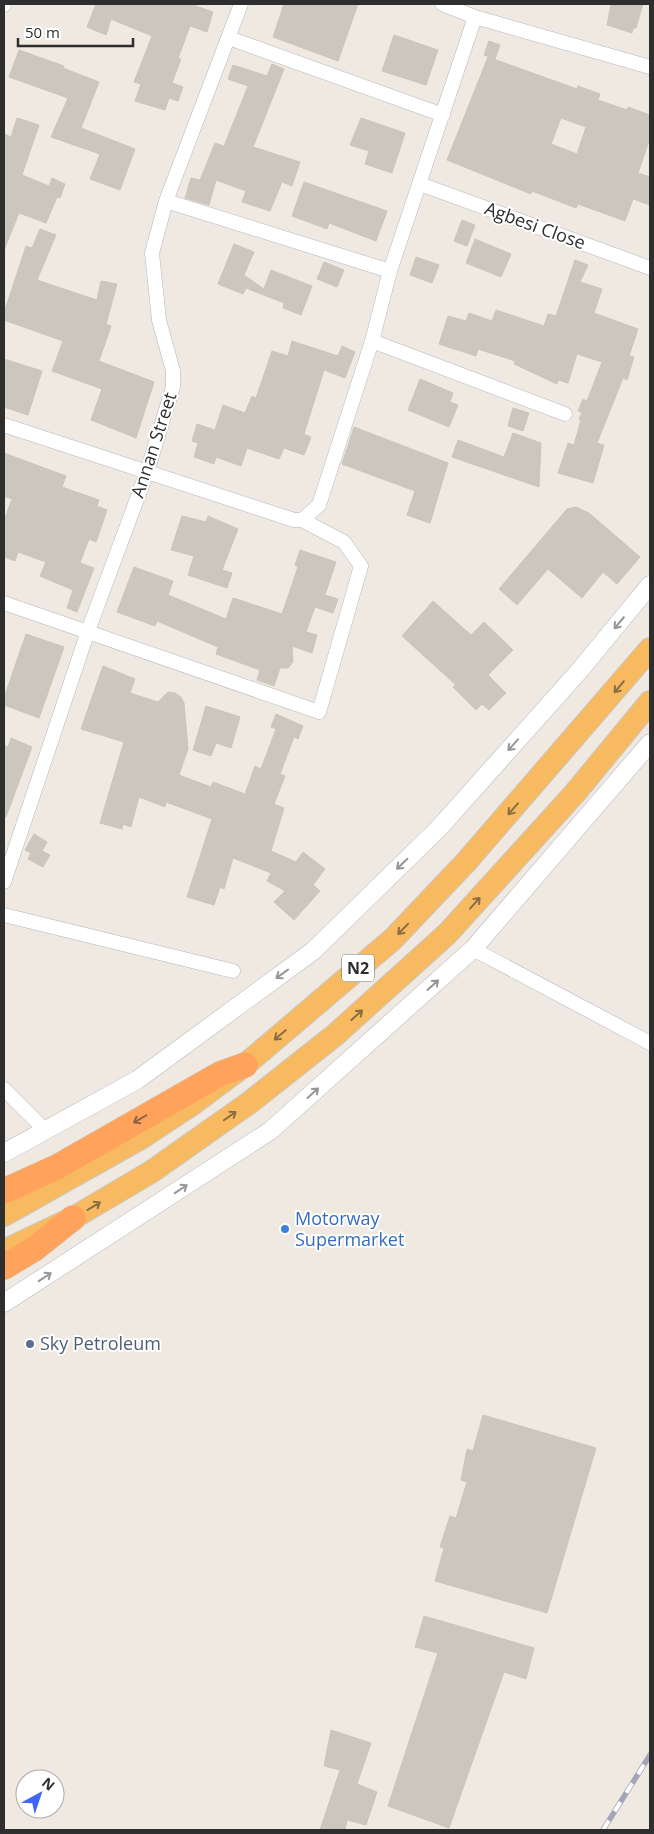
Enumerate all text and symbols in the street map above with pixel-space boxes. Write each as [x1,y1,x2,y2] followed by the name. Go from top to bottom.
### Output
[18,15,132,47] scale bar
[25,22,60,42] text: 50 m
[482,196,589,254] street label: Agbesi Close
[125,389,181,500] street label: Annan Street
[614,616,625,629] one-way arrow
[614,680,625,693] one-way arrow
[507,739,518,752] one-way arrow
[507,803,518,816] one-way arrow
[395,858,408,870] one-way arrow
[469,897,481,910] one-way arrow
[397,923,409,935] one-way arrow
[342,954,374,981] road number: N2
[275,969,289,979] one-way arrow
[427,979,440,991] one-way arrow
[351,1009,364,1021] one-way arrow
[274,1030,287,1041] one-way arrow
[306,1088,319,1099] one-way arrow
[223,1111,237,1121] one-way arrow
[133,1115,147,1125] one-way arrow
[174,1183,188,1193] one-way arrow
[87,1200,101,1210] one-way arrow
[295,1206,404,1251] place label: Motorway Supermarket
[279,1223,291,1235] marker: Motorway Supermarket
[38,1272,52,1282] one-way arrow
[40,1331,161,1355] place label: Sky Petroleum
[24,1338,36,1350] marker: Sky Petroleum
[15,1769,65,1819] north arrow
[38,1773,59,1795] text: N

